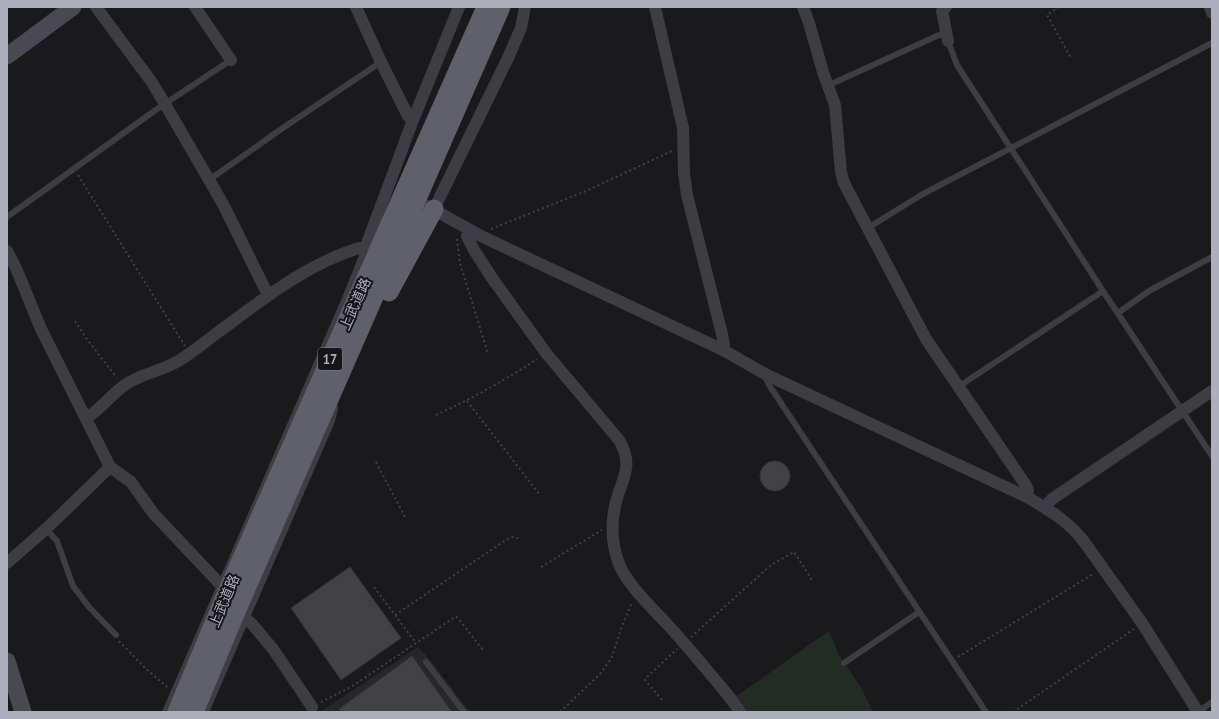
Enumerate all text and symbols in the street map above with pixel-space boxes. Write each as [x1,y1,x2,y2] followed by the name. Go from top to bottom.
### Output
[335,275,375,333] street label: 上武道路
[318,348,342,370] road number: 17
[205,572,243,630] street label: 上武道路

